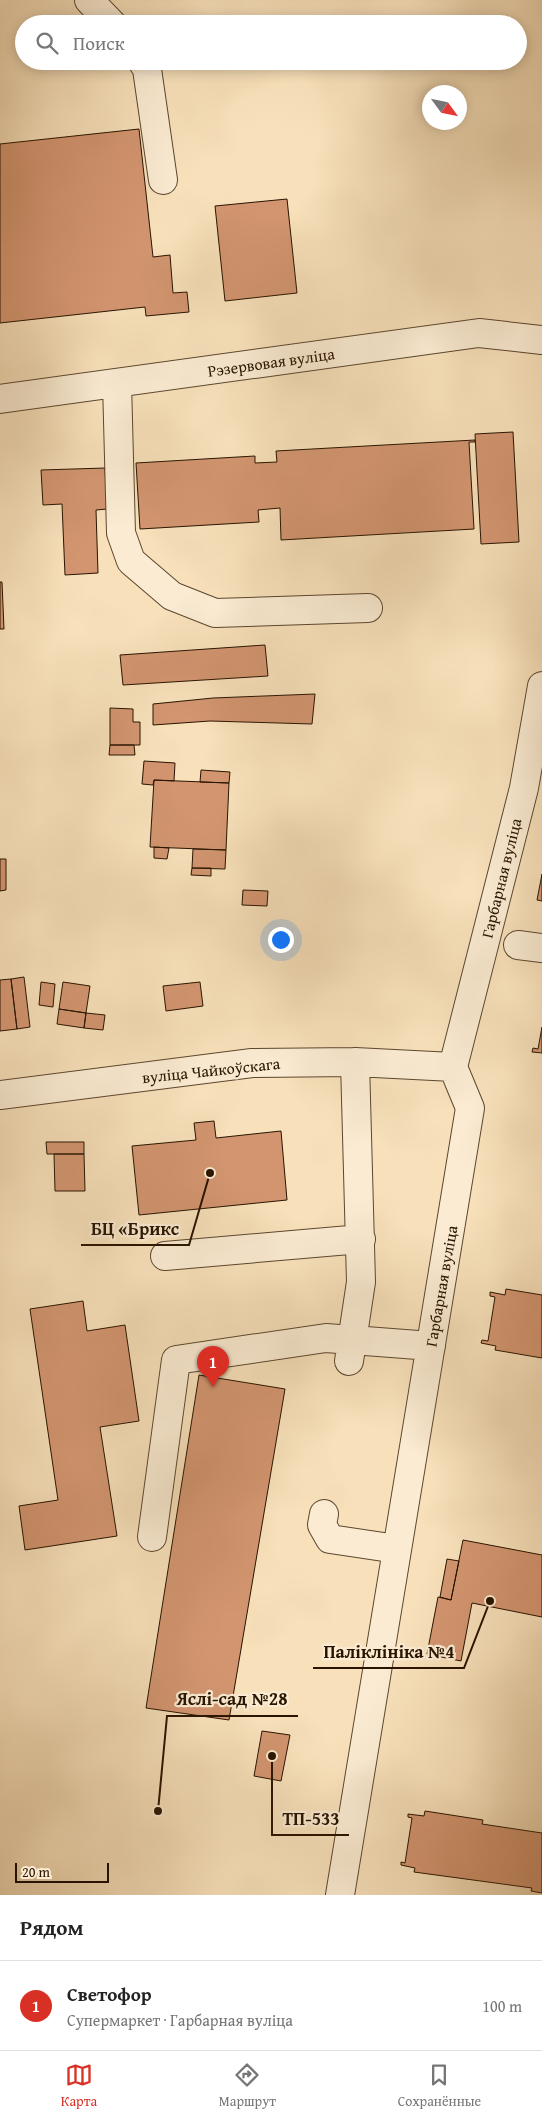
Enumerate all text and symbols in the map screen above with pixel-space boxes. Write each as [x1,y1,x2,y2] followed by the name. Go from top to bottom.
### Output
[15,15,527,70] search box
[33,29,61,57] icon: search
[73,29,125,57] text: Поиск
[422,85,467,130] north arrow
[206,341,337,383] street label: Рэзервовая вуліца
[474,815,528,941] street label: Гарбарная вуліца
[268,927,294,953] your location
[141,1051,282,1089] street label: вуліца Чайкоўскага
[81,1212,189,1245] callout: БЦ «Брикс
[91,1215,179,1242] text: БЦ «Брикс
[419,1223,464,1349] street label: Гарбарная вуліца
[197,1346,229,1387] pin: 1
[313,1635,464,1668] callout: Паліклініка №4
[323,1638,455,1665] text: Паліклініка №4
[167,1683,298,1716] callout: Яслі-сад №28
[176,1685,287,1712] text: Яслі-сад №28
[272,1802,349,1835] callout: ТП-533
[282,1805,340,1832] text: ТП-533
[15,1860,109,1883] scale bar
[22,1862,50,1882] text: 20 m
[20,1912,83,1943] text: Рядом
[67,1980,152,2008] text: Светофор
[32,1994,40,2018] text: 1
[482,1994,522,2018] text: 100 m
[67,2008,293,2032] text: Супермаркет · Гарбарная вуліца
[61,2061,97,2111] tab: Карта
[219,2061,276,2111] tab: Маршрут
[398,2061,481,2111] tab: Сохранённые

